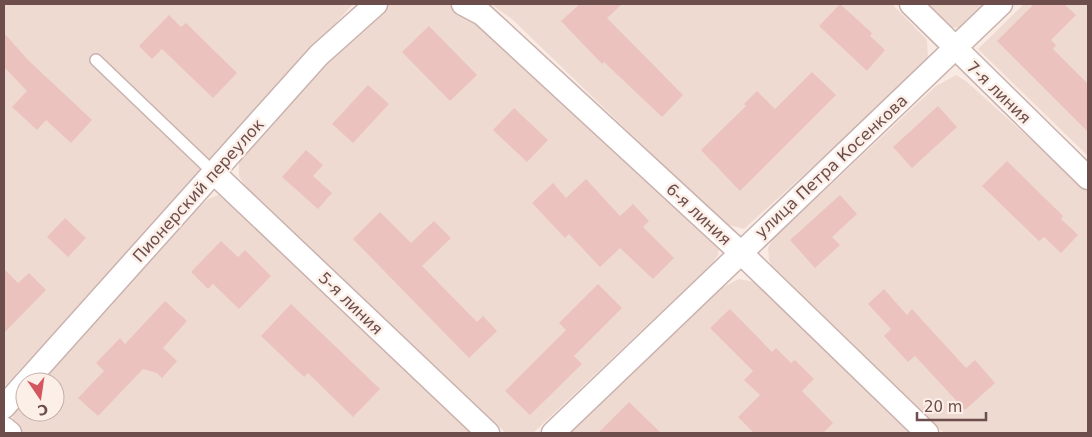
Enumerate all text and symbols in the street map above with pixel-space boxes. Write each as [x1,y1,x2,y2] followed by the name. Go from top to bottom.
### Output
[963,57,1035,128] street label: 7-я линия
[751,91,911,242] street label: улица Петра Косенкова
[129,114,268,266] street label: Пионерский переулок
[662,180,735,249] street label: 6-я линия
[315,268,387,339] street label: 5-я линия
[15,372,65,422] north arrow
[917,390,986,422] scale bar
[924,398,962,416] text: 20 m
[36,401,50,419] text: С

